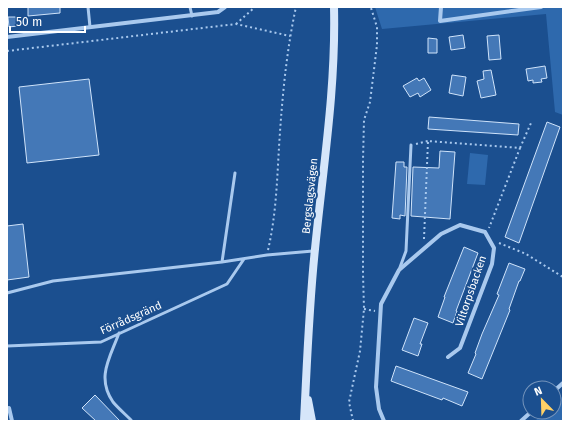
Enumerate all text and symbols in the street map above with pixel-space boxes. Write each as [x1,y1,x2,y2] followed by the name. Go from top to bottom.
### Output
[10,8,85,34] scale bar
[16,15,42,29] text: 50 m
[300,157,320,235] street label: Bergslagsvägen
[453,254,489,328] street label: Viltorpsbacken
[98,299,164,337] street label: Förrådsgränd
[522,380,562,420] north arrow
[532,384,544,399] text: N

